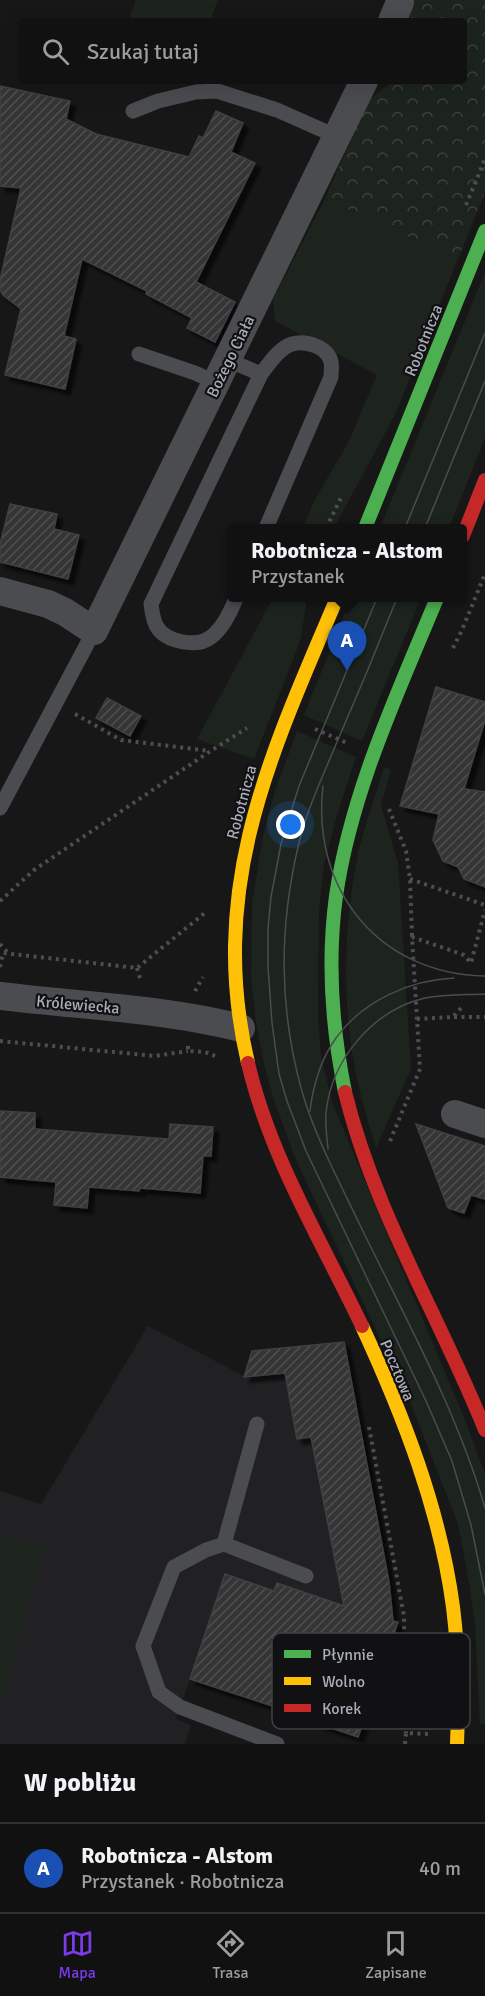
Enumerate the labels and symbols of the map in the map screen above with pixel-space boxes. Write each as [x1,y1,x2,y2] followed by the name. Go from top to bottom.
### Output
[400,301,447,379] street label: Robotnicza
[203,312,259,401] street label: Bożego Ciała
[328,622,366,671] pin: A
[222,763,261,841] street label: Robotnicza
[276,810,305,839] your location
[35,991,120,1019] street label: Królewiecka
[375,1337,419,1404] street label: Pocztowa
[272,1633,470,1729] legend
[322,1645,374,1665] text: Płynnie
[322,1672,365,1692] text: Wolno
[322,1699,361,1719] text: Korek

